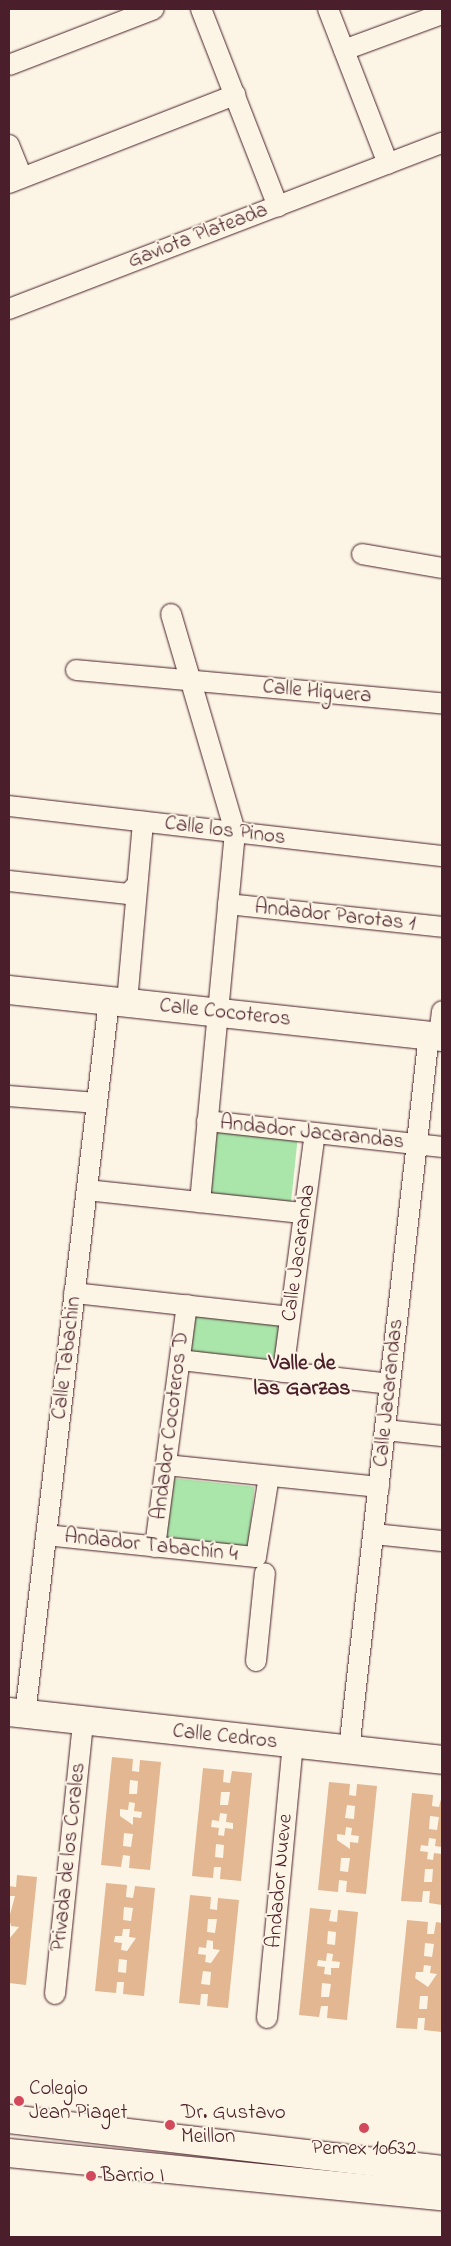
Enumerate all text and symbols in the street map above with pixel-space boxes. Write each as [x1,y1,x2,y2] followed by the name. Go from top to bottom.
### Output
[125,198,271,274] street label: Gaviota Plateada
[261,675,373,709] street label: Calle Higuera
[163,811,287,851] street label: Calle los Pinos
[253,895,417,937] street label: Andador Parotas 1
[158,994,292,1032] street label: Calle Cocoteros
[219,1111,405,1155] street label: Andador Jacarandas
[277,1183,321,1323] street label: Calle Jacaranda
[47,1295,87,1421] street label: Calle Tabachin
[369,1318,409,1468] street label: Calle Jacarandas
[147,1331,195,1521] street label: Andador Cocoteros D
[253,1351,351,1402] district label: Valle de las Garzas
[63,1524,239,1568] street label: Andador Tabachín 4
[171,1719,279,1755] street label: Calle Cedros
[47,1761,91,1953] street label: Privada de los Corales
[262,1813,298,1949] street label: Andador Nueve
[29,2076,128,2126] place label: Colegio Jean Piaget
[13,2095,25,2107] marker: Colegio Jean Piaget
[181,2100,286,2150] place label: Dr. Gustavo Meillon
[163,2118,177,2132] marker: Dr. Gustavo Meillon
[358,2122,370,2134] marker: Pemex 10632
[312,2136,416,2162] place label: Pemex 10632
[101,2163,164,2189] place label: Barrio I
[85,2170,97,2182] marker: Barrio I

